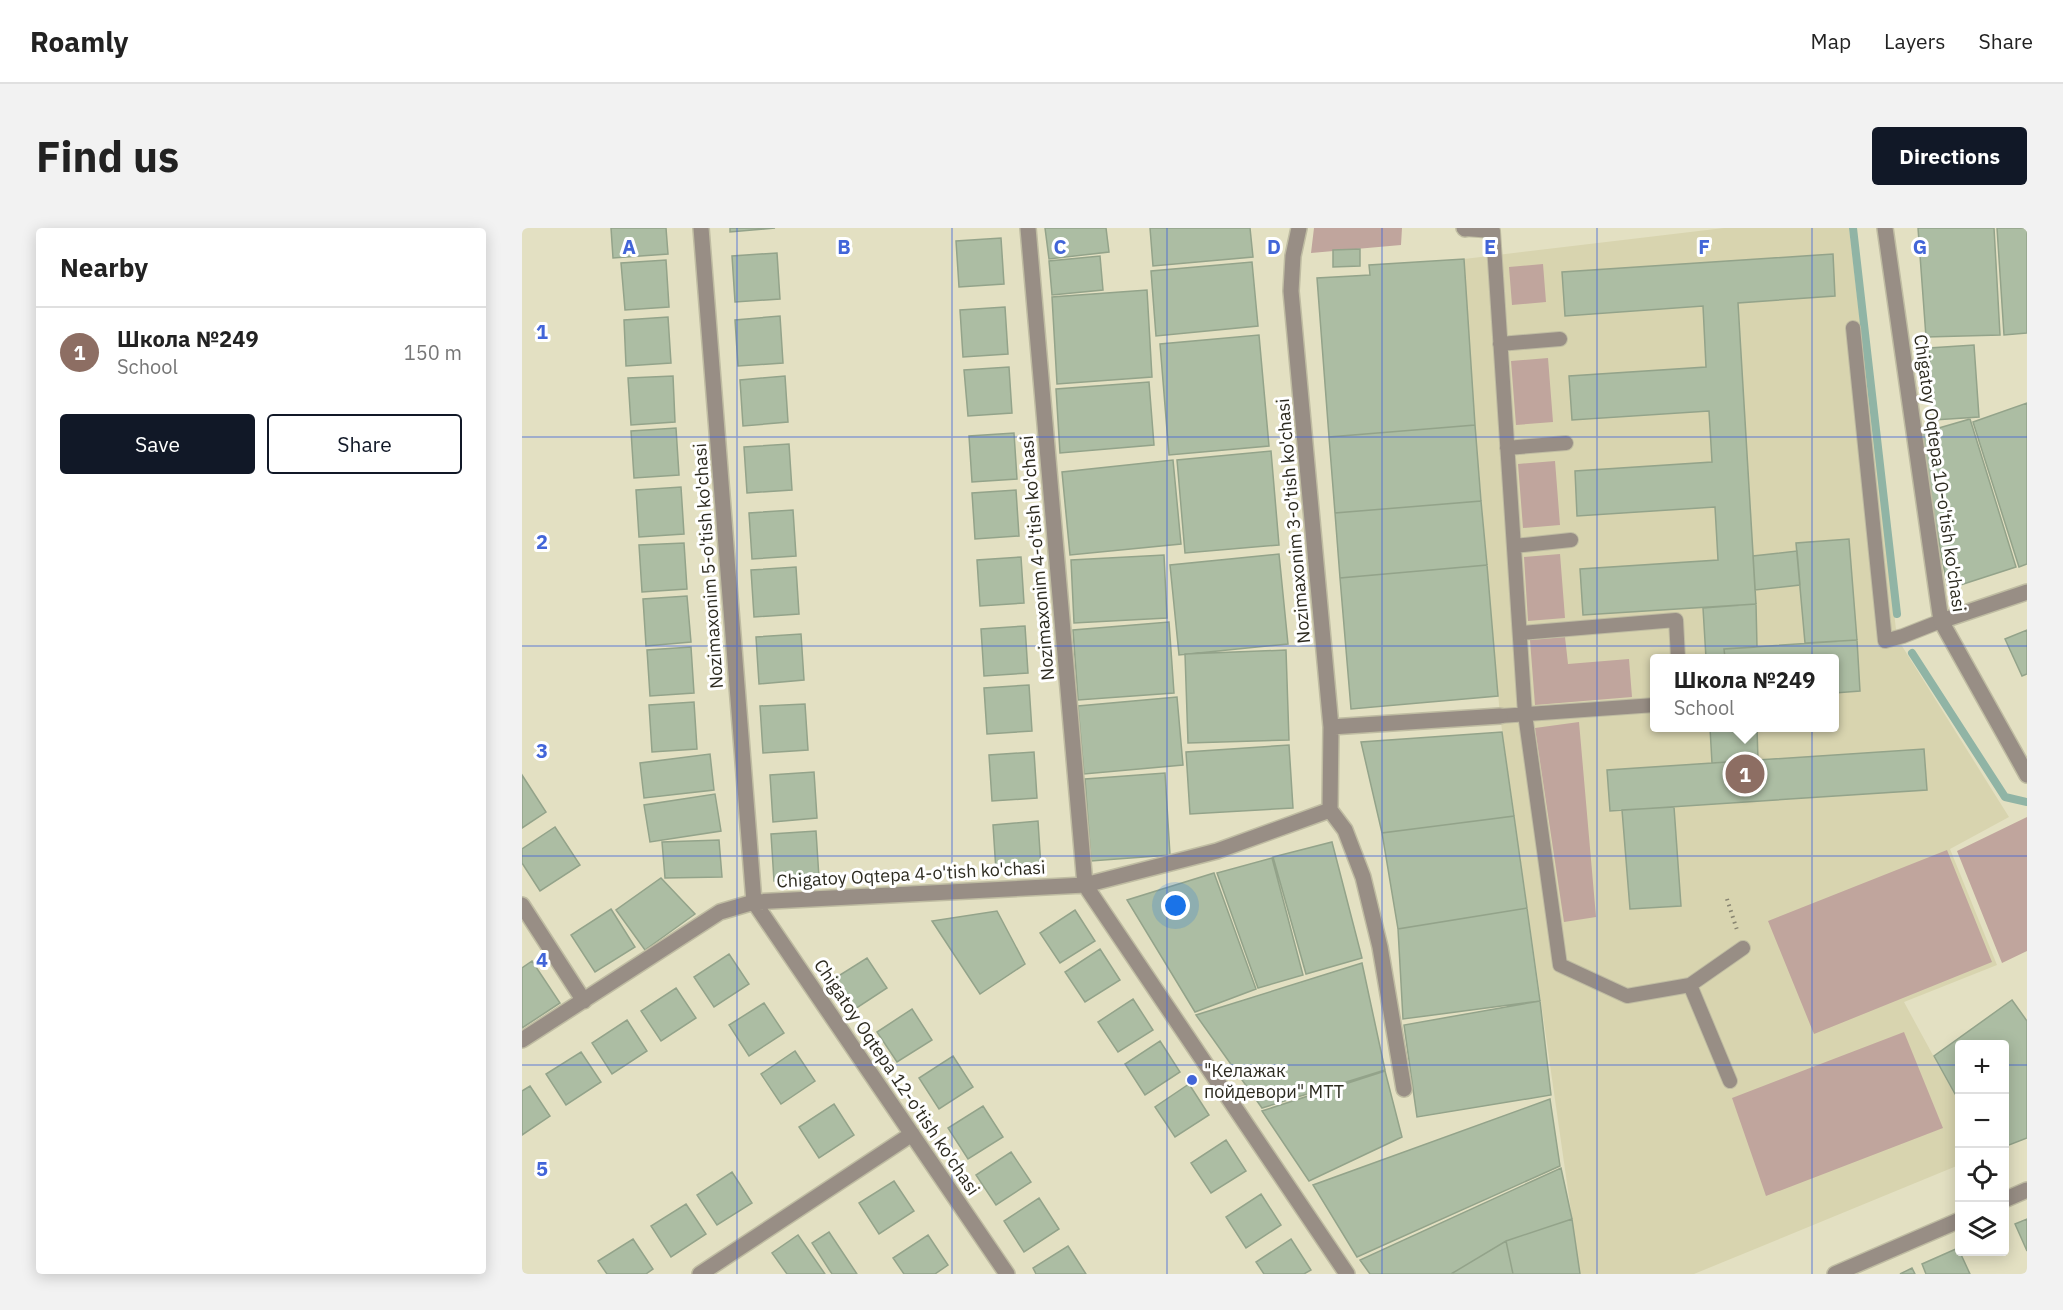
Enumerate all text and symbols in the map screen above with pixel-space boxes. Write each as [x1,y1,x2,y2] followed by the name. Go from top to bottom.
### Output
[30,23,128,60] text: Roamly
[1811,27,1851,55] text: Map
[1884,27,1946,55] text: Layers
[1979,27,2033,55] text: Share
[1872,127,2027,185] button: Directions
[36,129,179,184] text: Find us
[622,233,636,260] text: A
[837,233,851,260] text: B
[1053,233,1067,260] text: C
[1267,233,1281,260] text: D
[1484,233,1496,260] text: E
[1698,233,1710,260] text: F
[1913,233,1927,260] text: G
[60,250,148,284] text: Nearby
[536,318,548,345] text: 1
[117,324,259,353] text: Школа №249
[1909,333,1971,613] street label: Chigatoy Oqtepa 10-o'tish ko'chasi
[74,339,86,366] text: 1
[404,339,462,366] text: 150 m
[117,353,178,380] text: School
[1271,398,1315,644] street label: Nozimaxonim 3-o'tish ko'chasi
[60,414,255,474] button: Save
[267,414,462,474] button: Share
[1015,435,1059,681] street label: Nozimaxonim 4-o'tish ko'chasi
[688,443,728,689] street label: Nozimaxonim 5-o'tish ko'chasi
[536,528,548,555] text: 2
[1650,654,1839,732] popup
[1674,665,1815,694] text: Школа №249
[1674,694,1735,721] text: School
[536,737,548,764] text: 3
[1726,752,1764,796] pin: 1
[776,855,1046,893] street label: Chigatoy Oqtepa 4-o'tish ko'chasi
[1161,891,1190,920] your location
[536,946,548,973] text: 4
[809,954,985,1200] street label: Chigatoy Oqtepa 12-o'tish ko'chasi
[1955,1040,2009,1256] map controls
[1955,1040,2009,1094] button: +
[1204,1059,1344,1103] place label: "Келажак пойдевори" МТТ
[1185,1073,1199,1087] marker: "Келажак пойдевори" МТТ
[1955,1094,2009,1148] button: −
[1955,1148,2009,1202] button: locate
[536,1155,548,1182] text: 5
[1955,1202,2009,1256] button: layers

